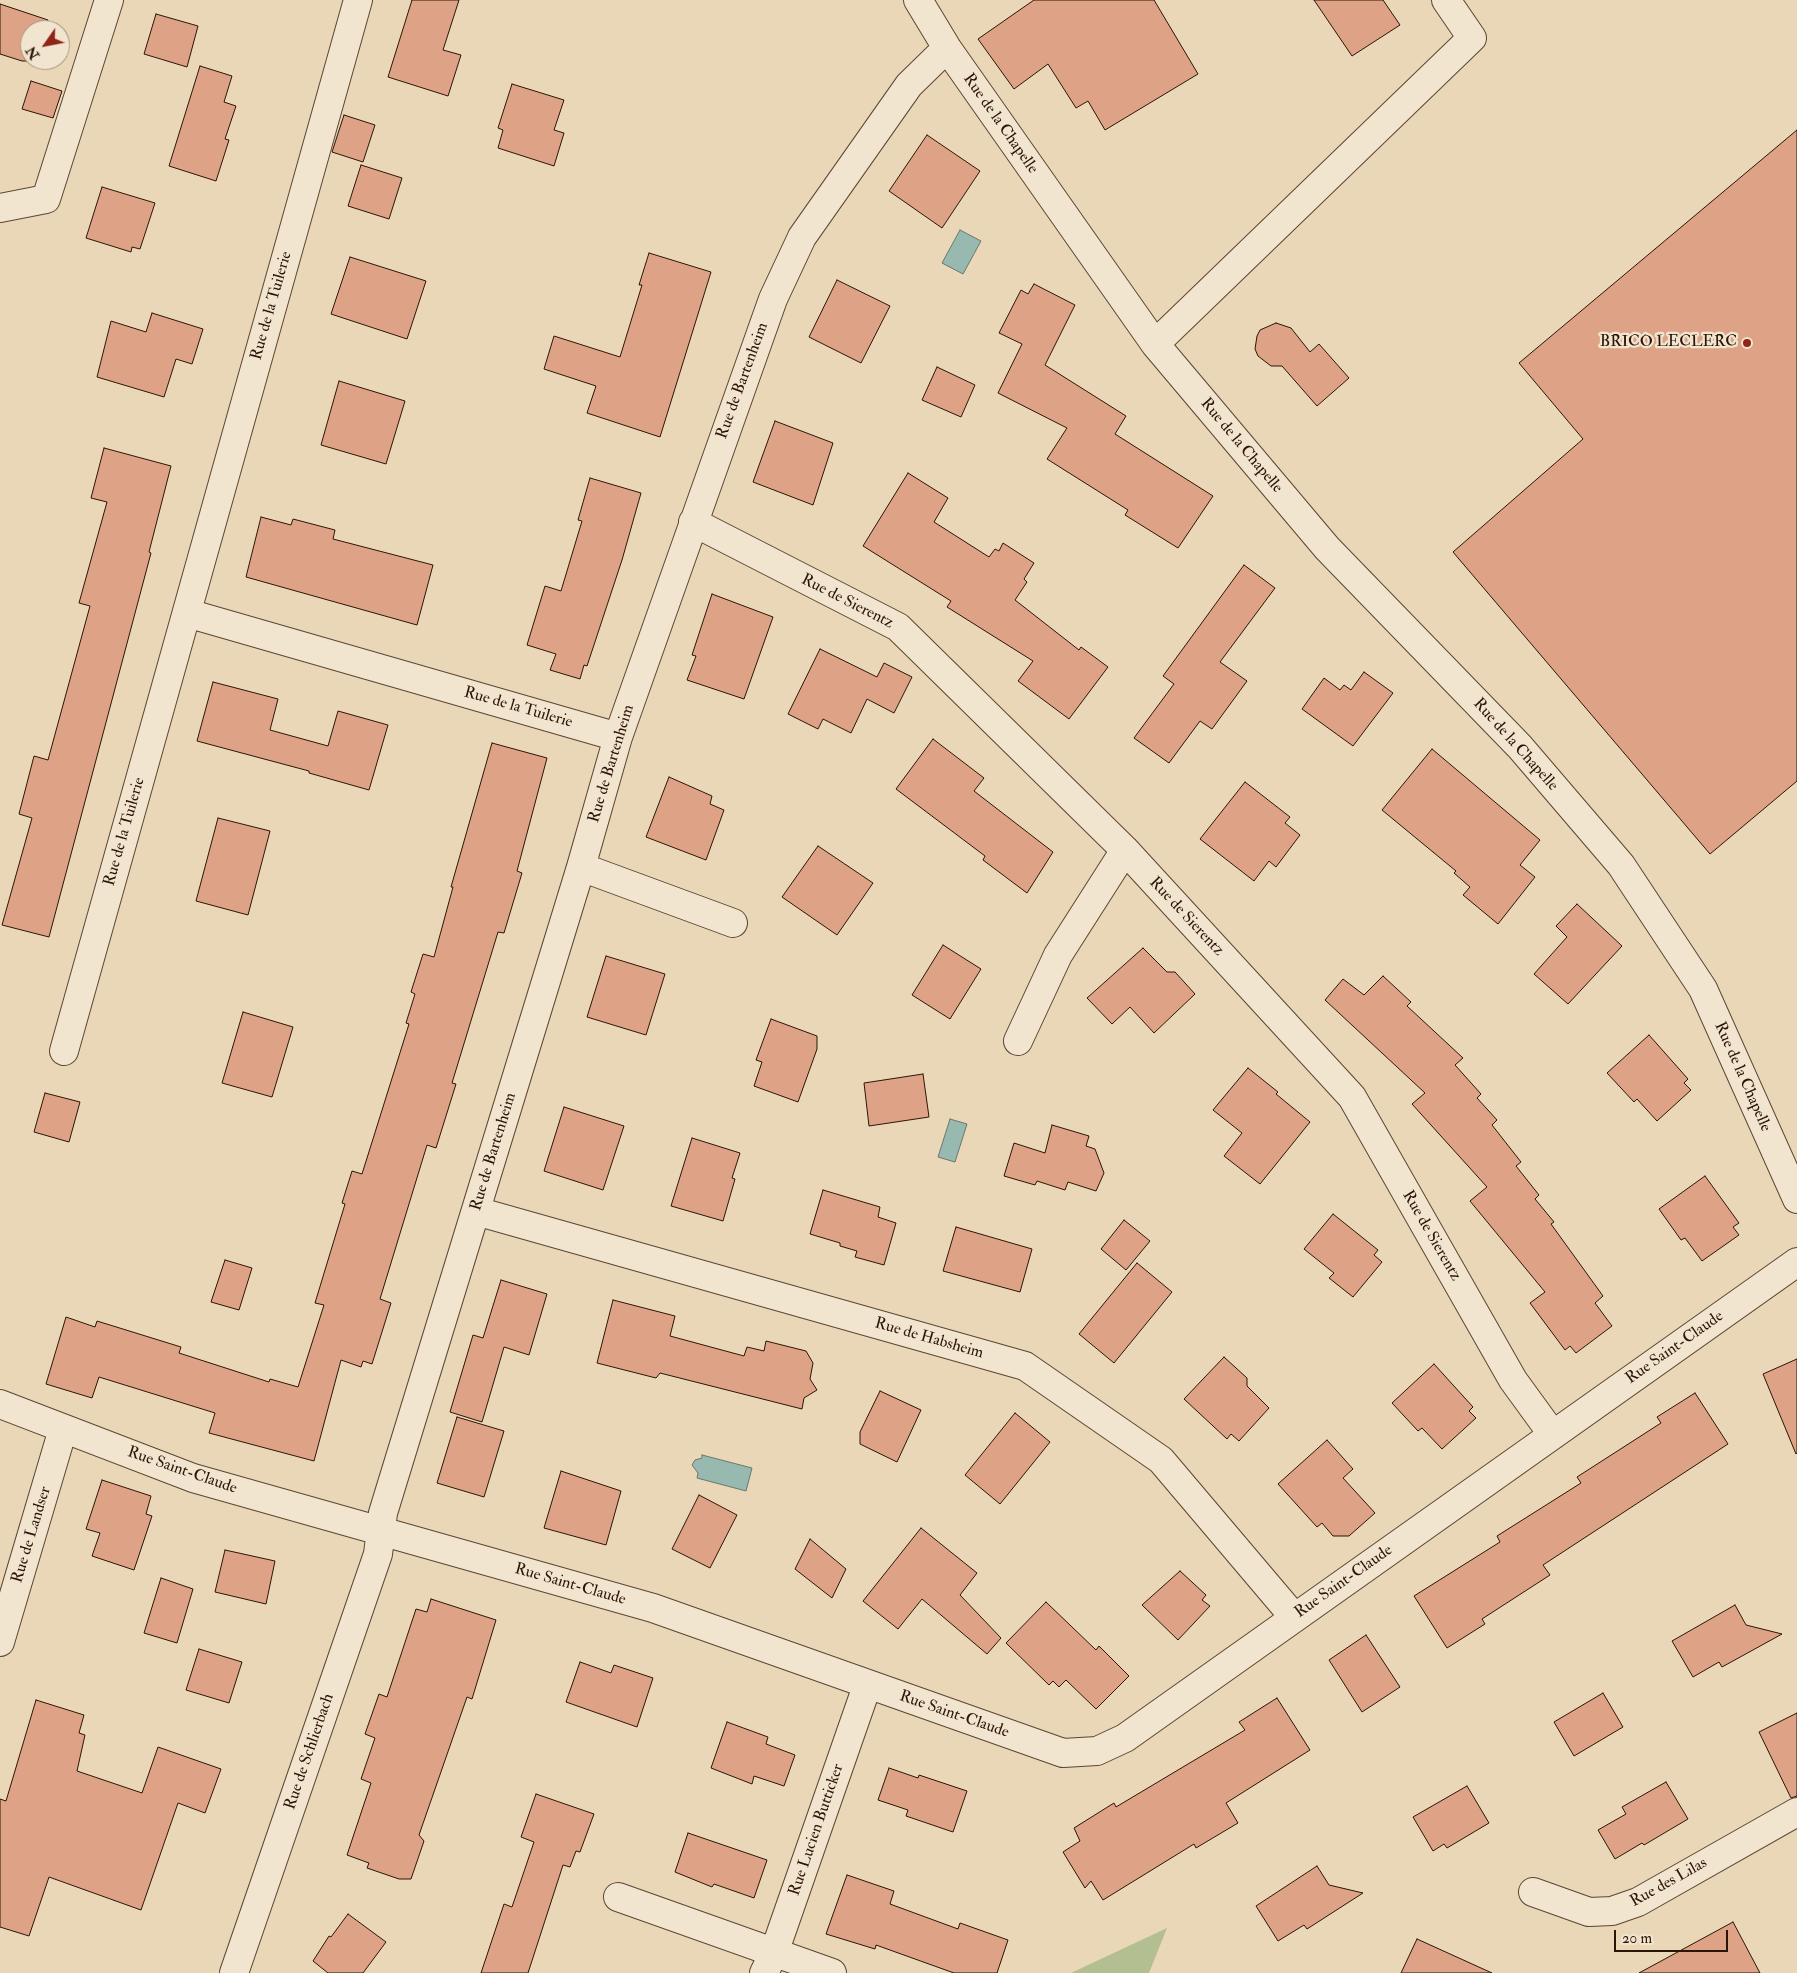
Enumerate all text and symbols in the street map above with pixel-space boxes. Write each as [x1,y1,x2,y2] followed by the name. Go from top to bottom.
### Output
[20,20,70,70] north arrow
[22,43,43,63] text: N
[958,70,1042,178] street label: Rue de la Chapelle
[247,250,297,362] street label: Rue de la Tuilerie
[713,320,773,442] street label: Rue de Bartenheim
[1600,333,1737,353] place label: BRICO LECLERC
[1741,337,1753,349] marker: BRICO LECLERC
[1196,395,1286,497] street label: Rue de la Chapelle
[798,571,896,633] street label: Rue de Sierentz
[462,683,574,733] street label: Rue de la Tuilerie
[1468,695,1562,795] street label: Rue de la Chapelle
[585,703,639,825] street label: Rue de Bartenheim
[100,776,150,888] street label: Rue de la Tuilerie
[1145,874,1227,960] street label: Rue de Sierentz
[1709,1019,1775,1135] street label: Rue de la Chapelle
[467,1091,521,1213] street label: Rue de Bartenheim
[1397,1187,1465,1285] street label: Rue de Sierentz
[1623,1307,1727,1389] street label: Rue Saint-Claude
[872,1314,986,1364] street label: Rue de Habsheim
[125,1443,239,1499] street label: Rue Saint-Claude
[8,1484,56,1586] street label: Rue de Landser
[1292,1541,1396,1623] street label: Rue Saint-Claude
[512,1560,628,1610] street label: Rue Saint-Claude
[897,1687,1011,1743] street label: Rue Saint-Claude
[281,1691,339,1813] street label: Rue de Schlierbach
[785,1762,849,1898] street label: Rue Lucien Butticker
[1627,1854,1711,1912] street label: Rue des Lilas
[1617,1920,1731,1952] scale bar
[1622,1929,1652,1948] text: 20 m

